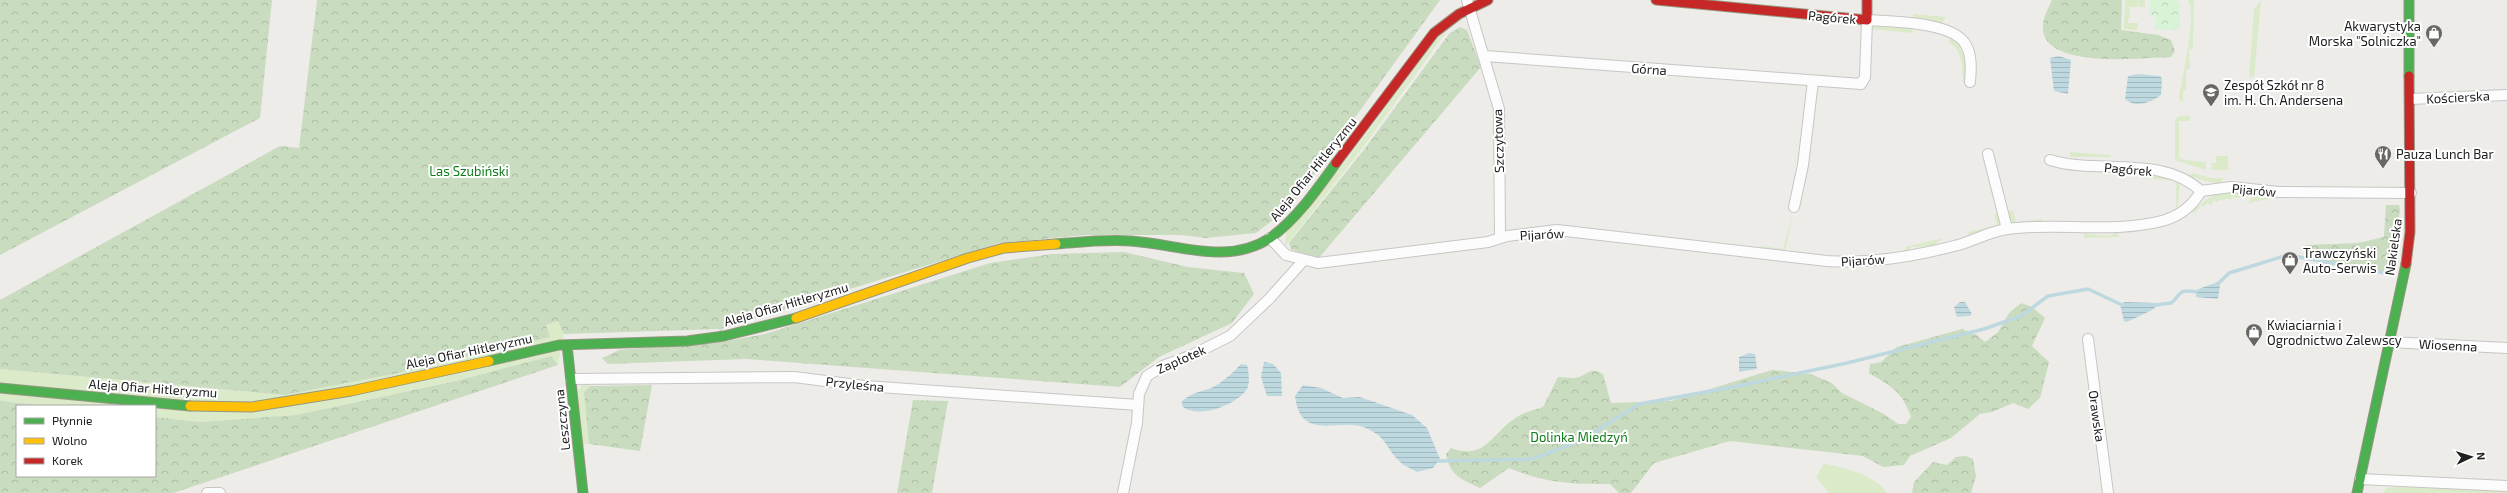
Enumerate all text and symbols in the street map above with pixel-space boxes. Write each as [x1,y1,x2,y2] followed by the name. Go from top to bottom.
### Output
[1807,7,1857,27] street label: Pagórek
[2309,18,2421,49] place label: Akwarystyka Morska "Solniczka"
[2424,23,2444,48] shop icon: Akwarystyka Morska "Solniczka"
[1631,60,1667,78] street label: Górna
[2224,77,2343,108] place label: Zespół Szkół nr 8 im. H. Ch. Andersena
[2201,82,2221,107] school or university icon: Zespół Szkół nr 8 im. H. Ch. Andersena
[2426,87,2490,107] street label: Kościerska
[1489,109,1507,173] street label: Szczytowa
[1266,114,1360,224] street label: Aleja Ofiar Hitleryzmu
[2373,144,2393,169] restaurant icon: Pauza Lunch Bar
[2396,146,2494,162] place label: Pauza Lunch Bar
[2103,159,2153,179] street label: Pagórek
[429,163,509,179] park label: Las Szubiński
[2231,180,2277,200] street label: Pijarów
[2381,217,2405,277] street label: Nakielska
[1519,225,1565,243] street label: Pijarów
[2303,245,2377,276] place label: Trawczyński Auto-Serwis
[1840,250,1886,270] street label: Pijarów
[2280,250,2300,275] shop icon: Trawczyński Auto-Serwis
[722,279,850,329] street label: Aleja Ofiar Hitleryzmu
[2267,317,2402,348] place label: Kwiaciarnia i Ogrodnictwo Zalewscy
[2244,322,2264,347] shop icon: Kwiaciarnia i Ogrodnictwo Zalewscy
[404,330,534,372] street label: Aleja Ofiar Hitleryzmu
[2418,335,2478,355] street label: Wiosenna
[1154,341,1208,377] street label: Zapłotek
[825,373,885,395] street label: Przyleśna
[88,376,218,400] street label: Aleja Ofiar Hitleryzmu
[551,389,573,451] street label: Leszczyna
[2085,389,2109,443] street label: Orawska
[16,405,156,477] legend
[52,413,92,427] text: Płynnie
[1530,429,1628,445] park label: Dolinka Miedzyń
[52,433,88,447] text: Wolno
[2451,437,2491,477] north arrow
[2475,452,2488,461] text: N
[52,453,83,467] text: Korek

